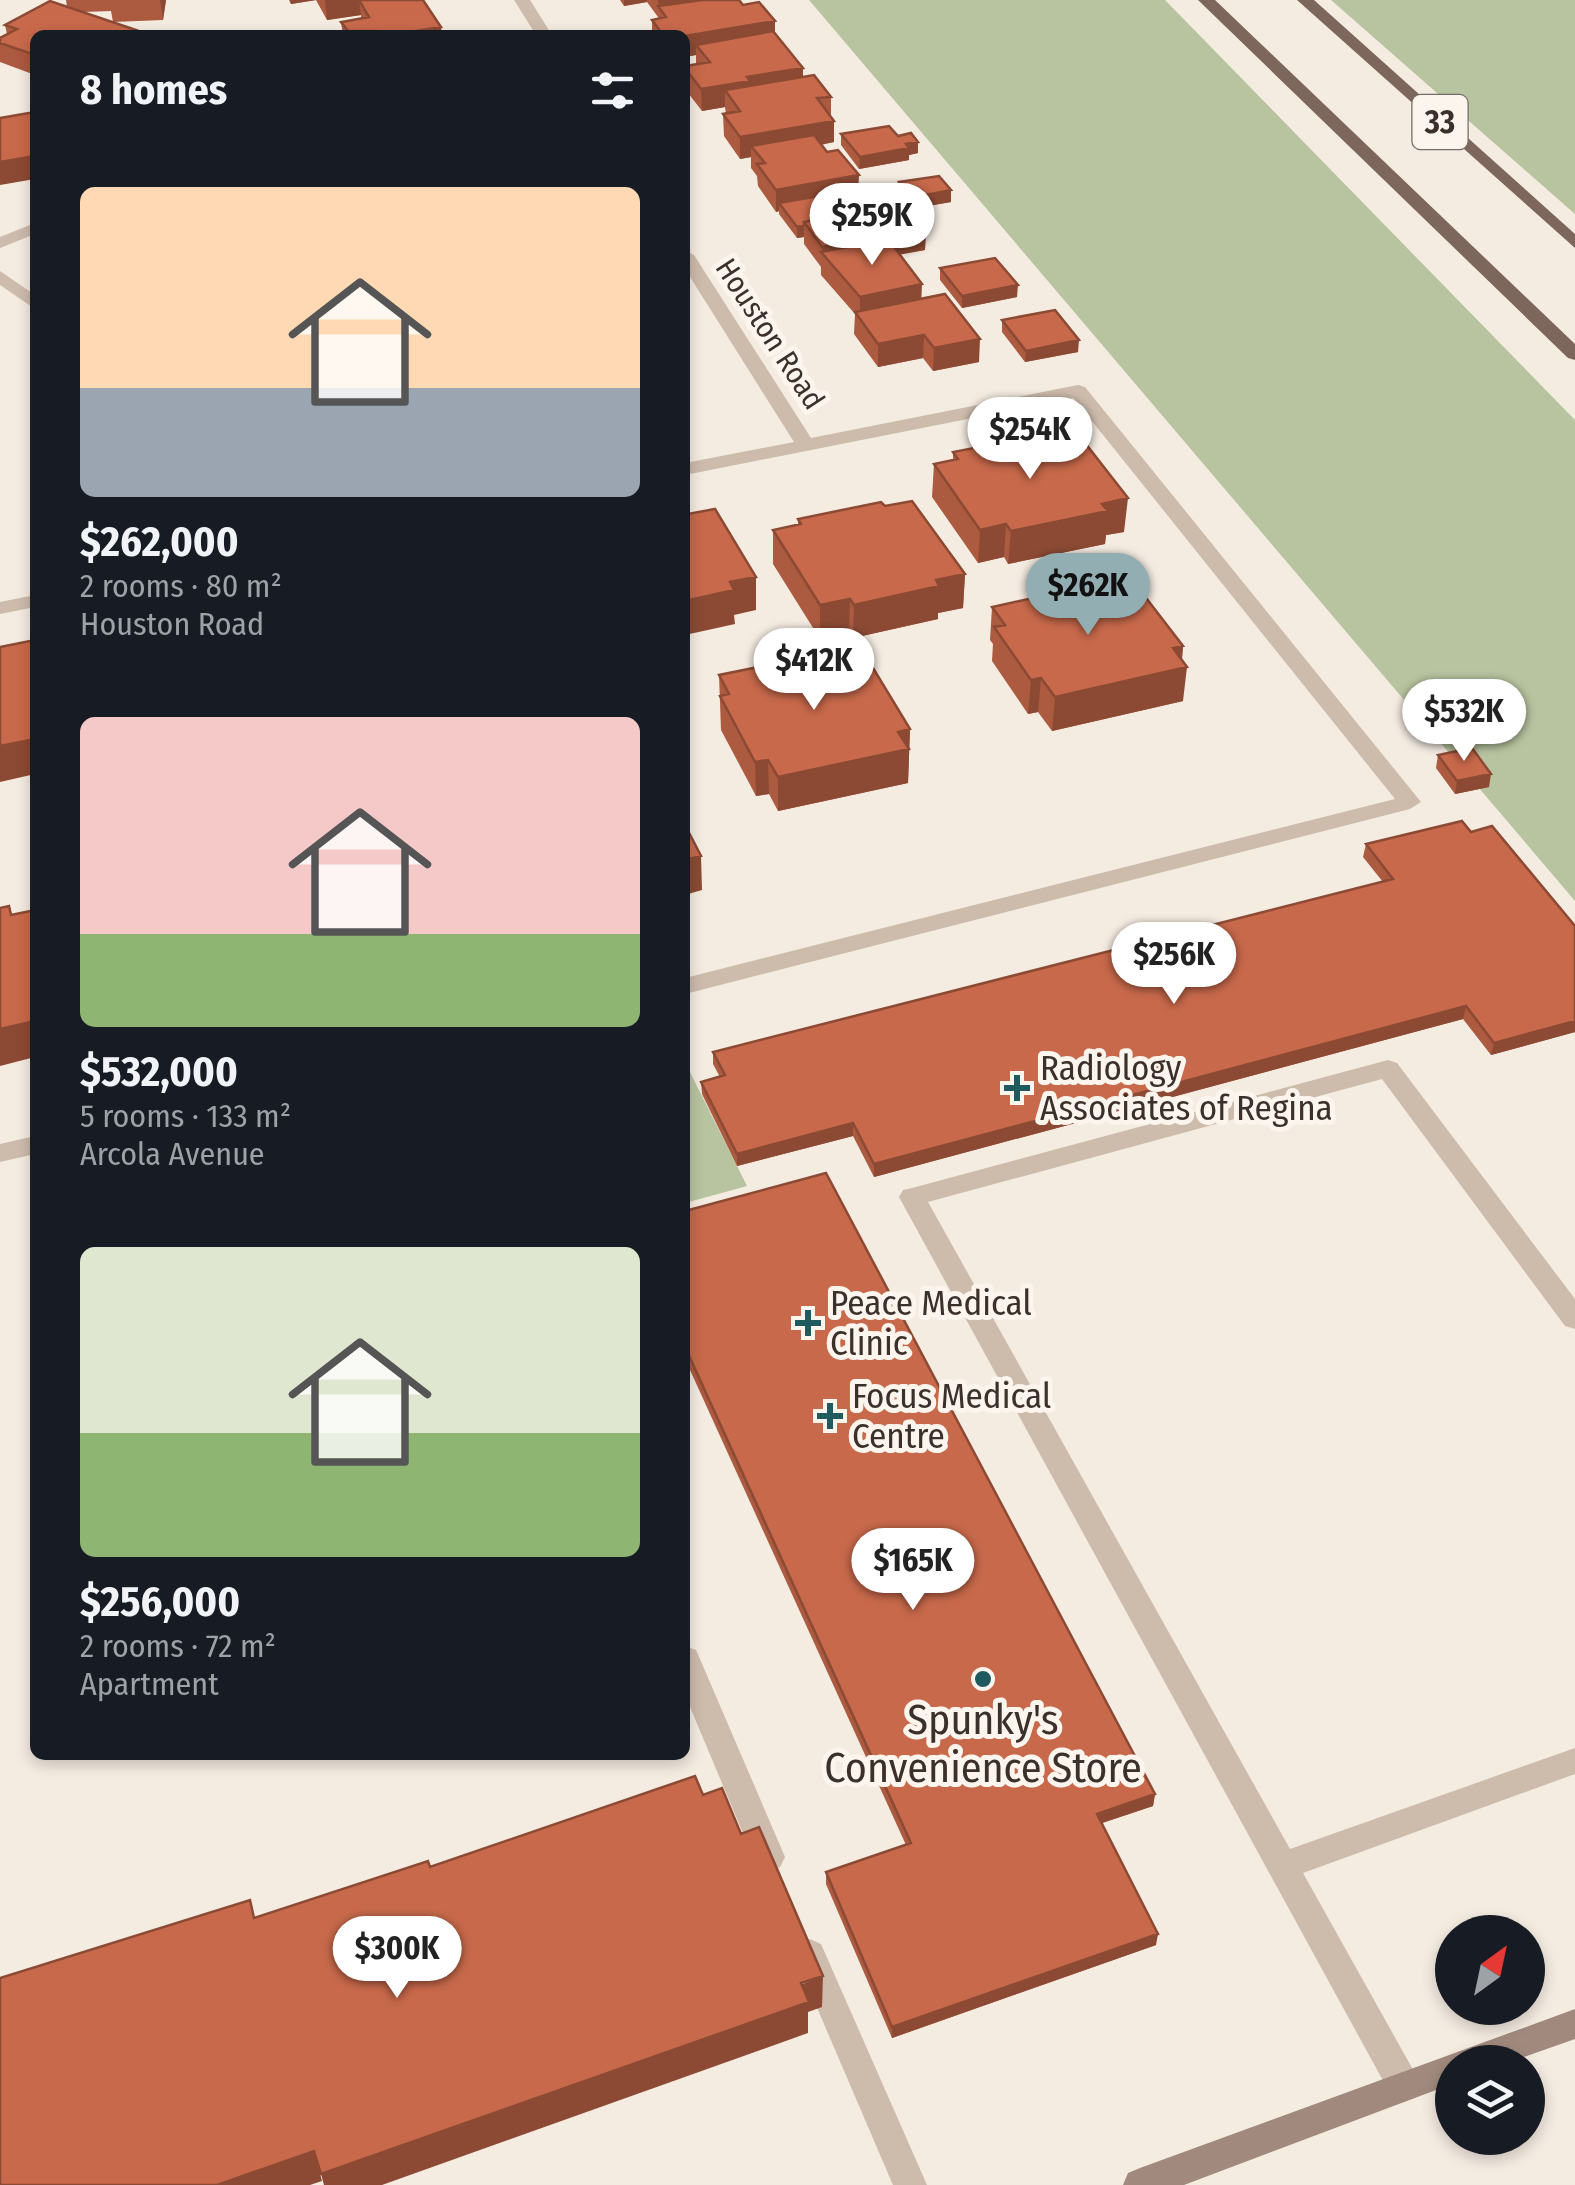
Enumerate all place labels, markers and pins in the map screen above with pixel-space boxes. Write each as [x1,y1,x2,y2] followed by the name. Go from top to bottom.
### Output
[802,183,942,268] pin: $259K
[960,397,1100,482] pin: $254K
[1018,553,1158,638] pin: $262K
[744,628,884,713] pin: $412K
[1394,679,1534,764] pin: $532K
[1104,922,1244,1007] pin: $256K
[1040,1047,1333,1129] place label: Radiology Associates of Regina
[1004,1075,1030,1101] marker: Radiology Associates of Regina
[830,1282,1032,1364] place label: Peace Medical Clinic
[795,1310,821,1336] marker: Peace Medical Clinic
[852,1375,1051,1457] place label: Focus Medical Centre
[817,1403,843,1429] marker: Focus Medical Centre
[843,1528,983,1613] pin: $165K
[972,1668,994,1690] marker: Spunky's Convenience Store
[824,1695,1142,1793] place label: Spunky's Convenience Store
[327,1916,467,2001] pin: $300K

